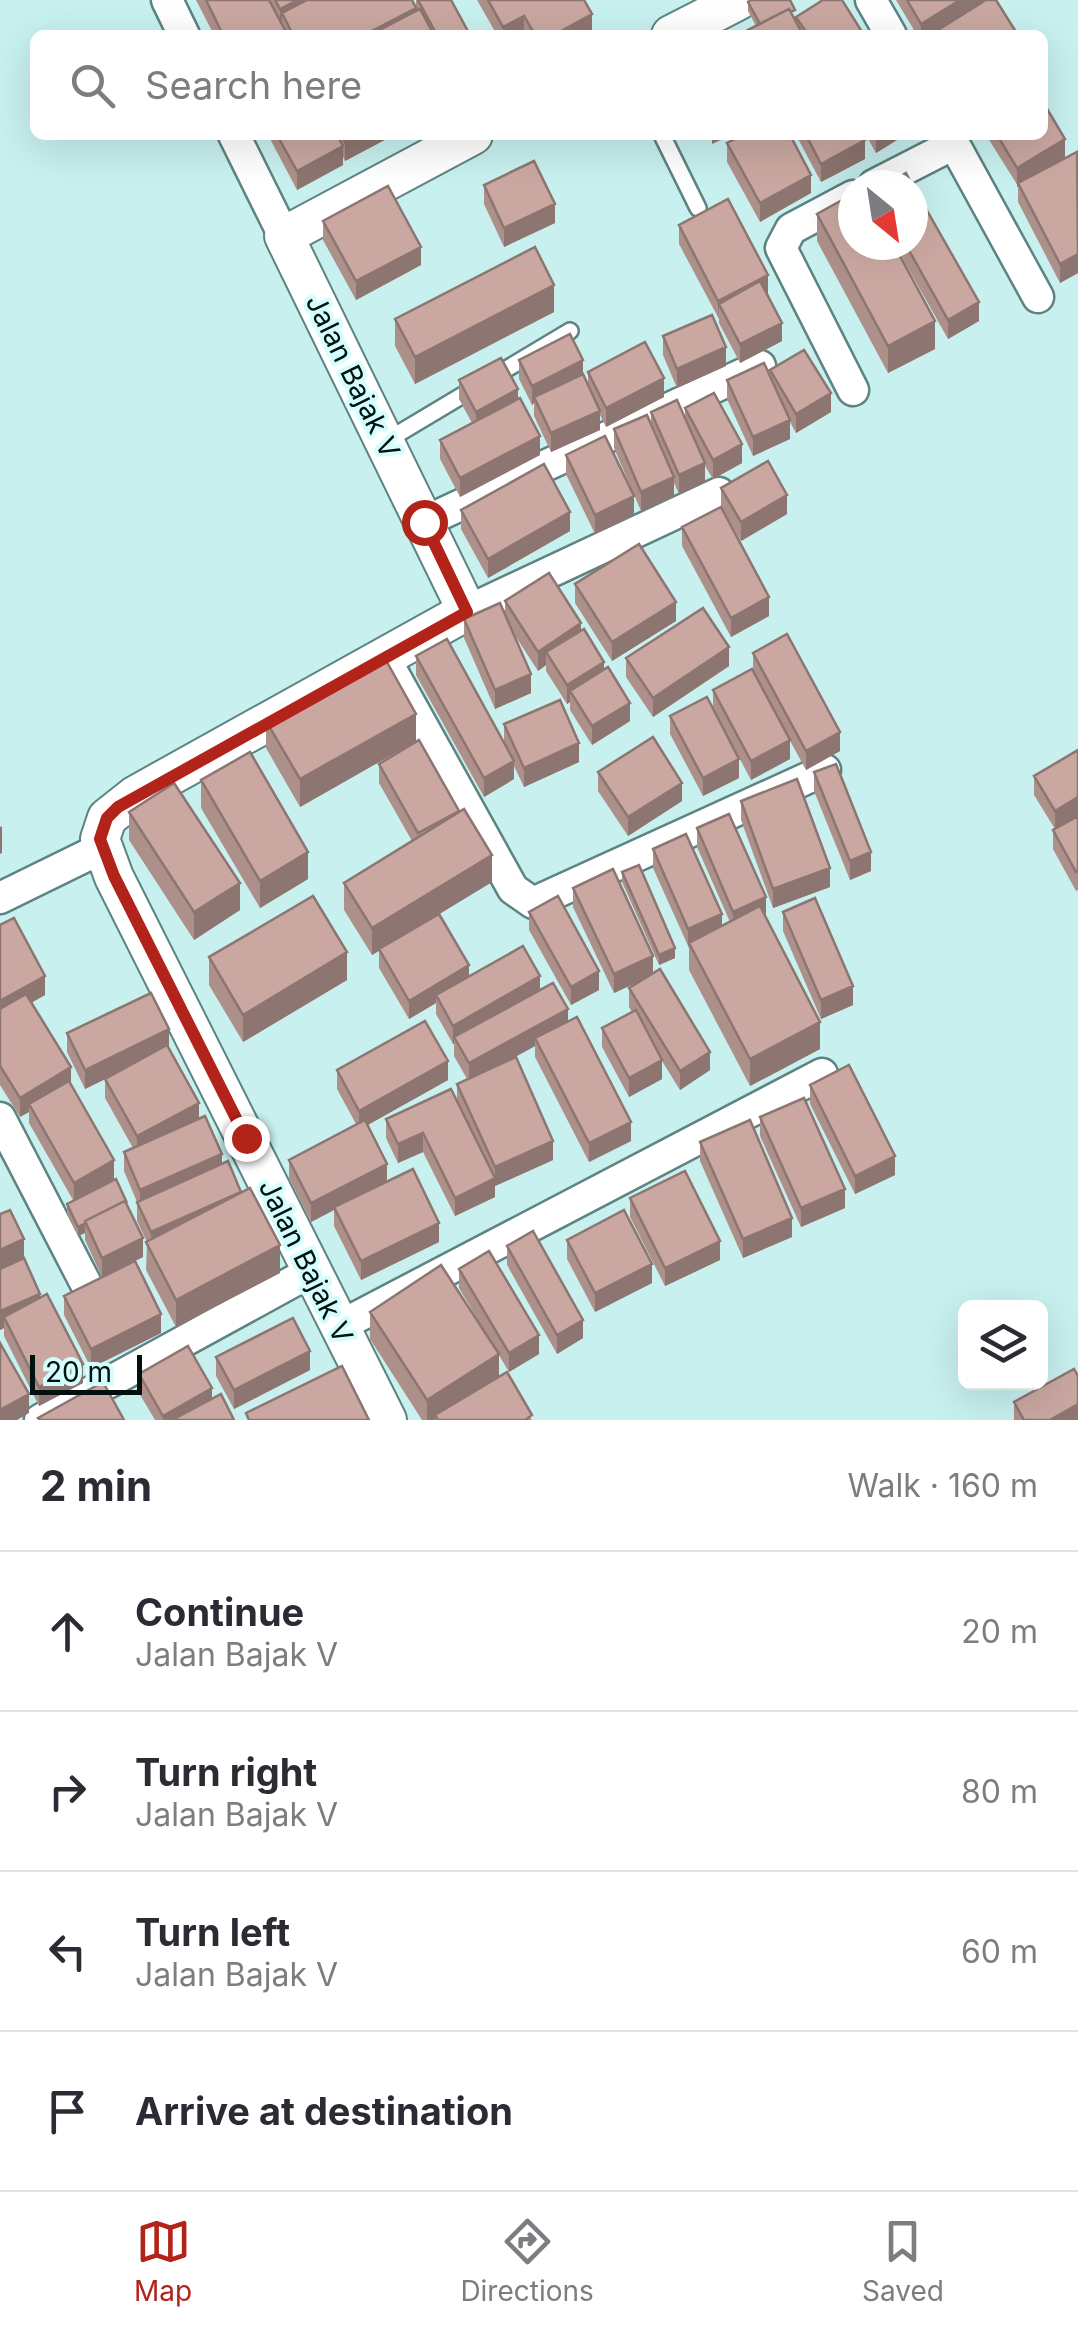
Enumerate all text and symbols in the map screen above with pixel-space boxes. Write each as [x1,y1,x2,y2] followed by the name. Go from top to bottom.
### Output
[30,30,1048,140] search box
[65,58,120,113] icon: search
[145,62,362,108] text: Search here
[838,170,928,260] north arrow
[299,289,407,463] street label: Jalan Bajak V
[402,500,448,546] route start
[224,1116,270,1162] route end
[252,1174,360,1348] street label: Jalan Bajak V
[958,1300,1048,1390] map controls
[958,1300,1048,1390] button: layers
[30,1350,142,1394] scale bar
[45,1355,112,1389] text: 20 m
[40,1460,152,1511] text: 2 min
[848,1466,1038,1505] text: Walk · 160 m
[135,1589,304,1635] text: Continue
[40,1604,95,1659] icon: ahead
[961,1612,1038,1651] text: 20 m
[135,1635,338,1674] text: Jalan Bajak V
[135,1749,317,1795] text: Turn right
[40,1764,95,1819] icon: right
[961,1772,1038,1811] text: 80 m
[135,1795,338,1834] text: Jalan Bajak V
[135,1909,290,1955] text: Turn left
[40,1924,95,1979] icon: left
[961,1932,1038,1971] text: 60 m
[135,1955,338,1994] text: Jalan Bajak V
[40,2084,95,2139] icon: arrive
[135,2088,513,2134] text: Arrive at destination
[134,2214,192,2308] tab: Map
[460,2214,594,2308] tab: Directions
[862,2214,944,2308] tab: Saved

